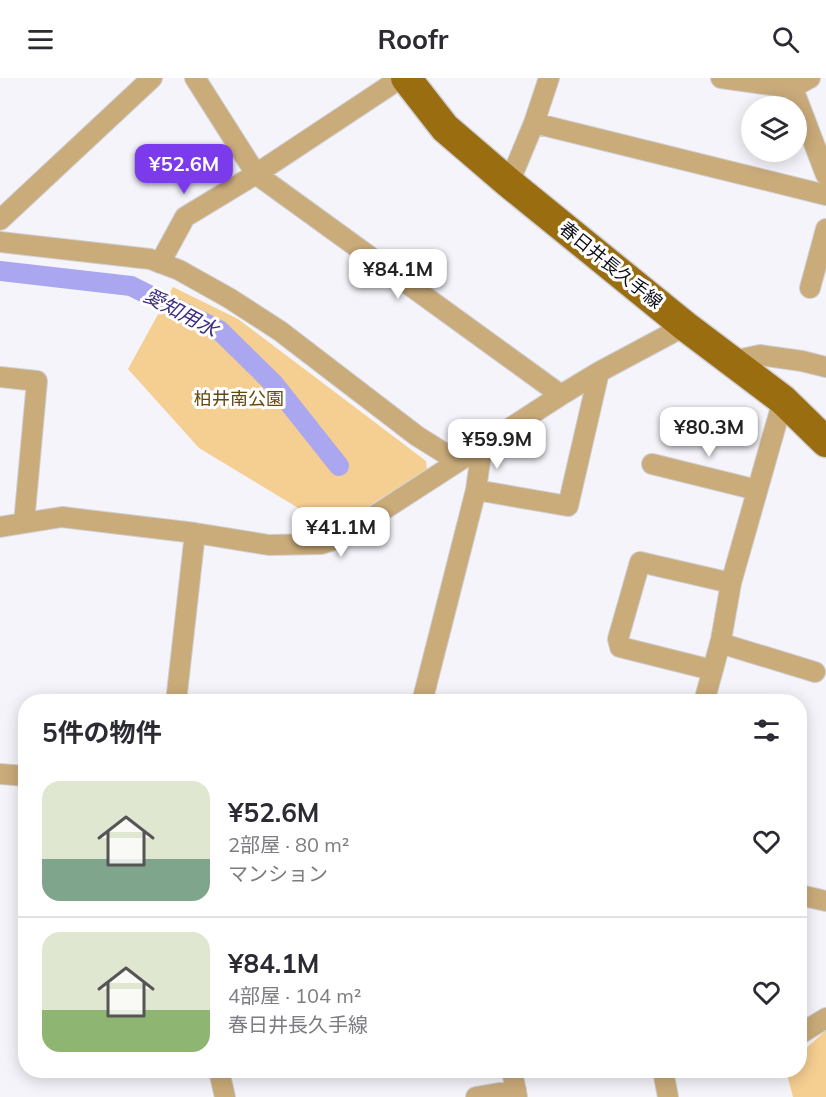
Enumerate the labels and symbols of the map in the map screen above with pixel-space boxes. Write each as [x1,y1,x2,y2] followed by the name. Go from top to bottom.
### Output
[135,144,233,195] pin: ¥52.6M
[555,216,667,314] street label: 春日井長久手線
[349,249,447,300] pin: ¥84.1M
[140,282,224,343] water label: 愛知用水
[194,387,284,410] park label: 柏井南公園
[660,407,758,458] pin: ¥80.3M
[448,419,546,470] pin: ¥59.9M
[292,507,390,558] pin: ¥41.1M

